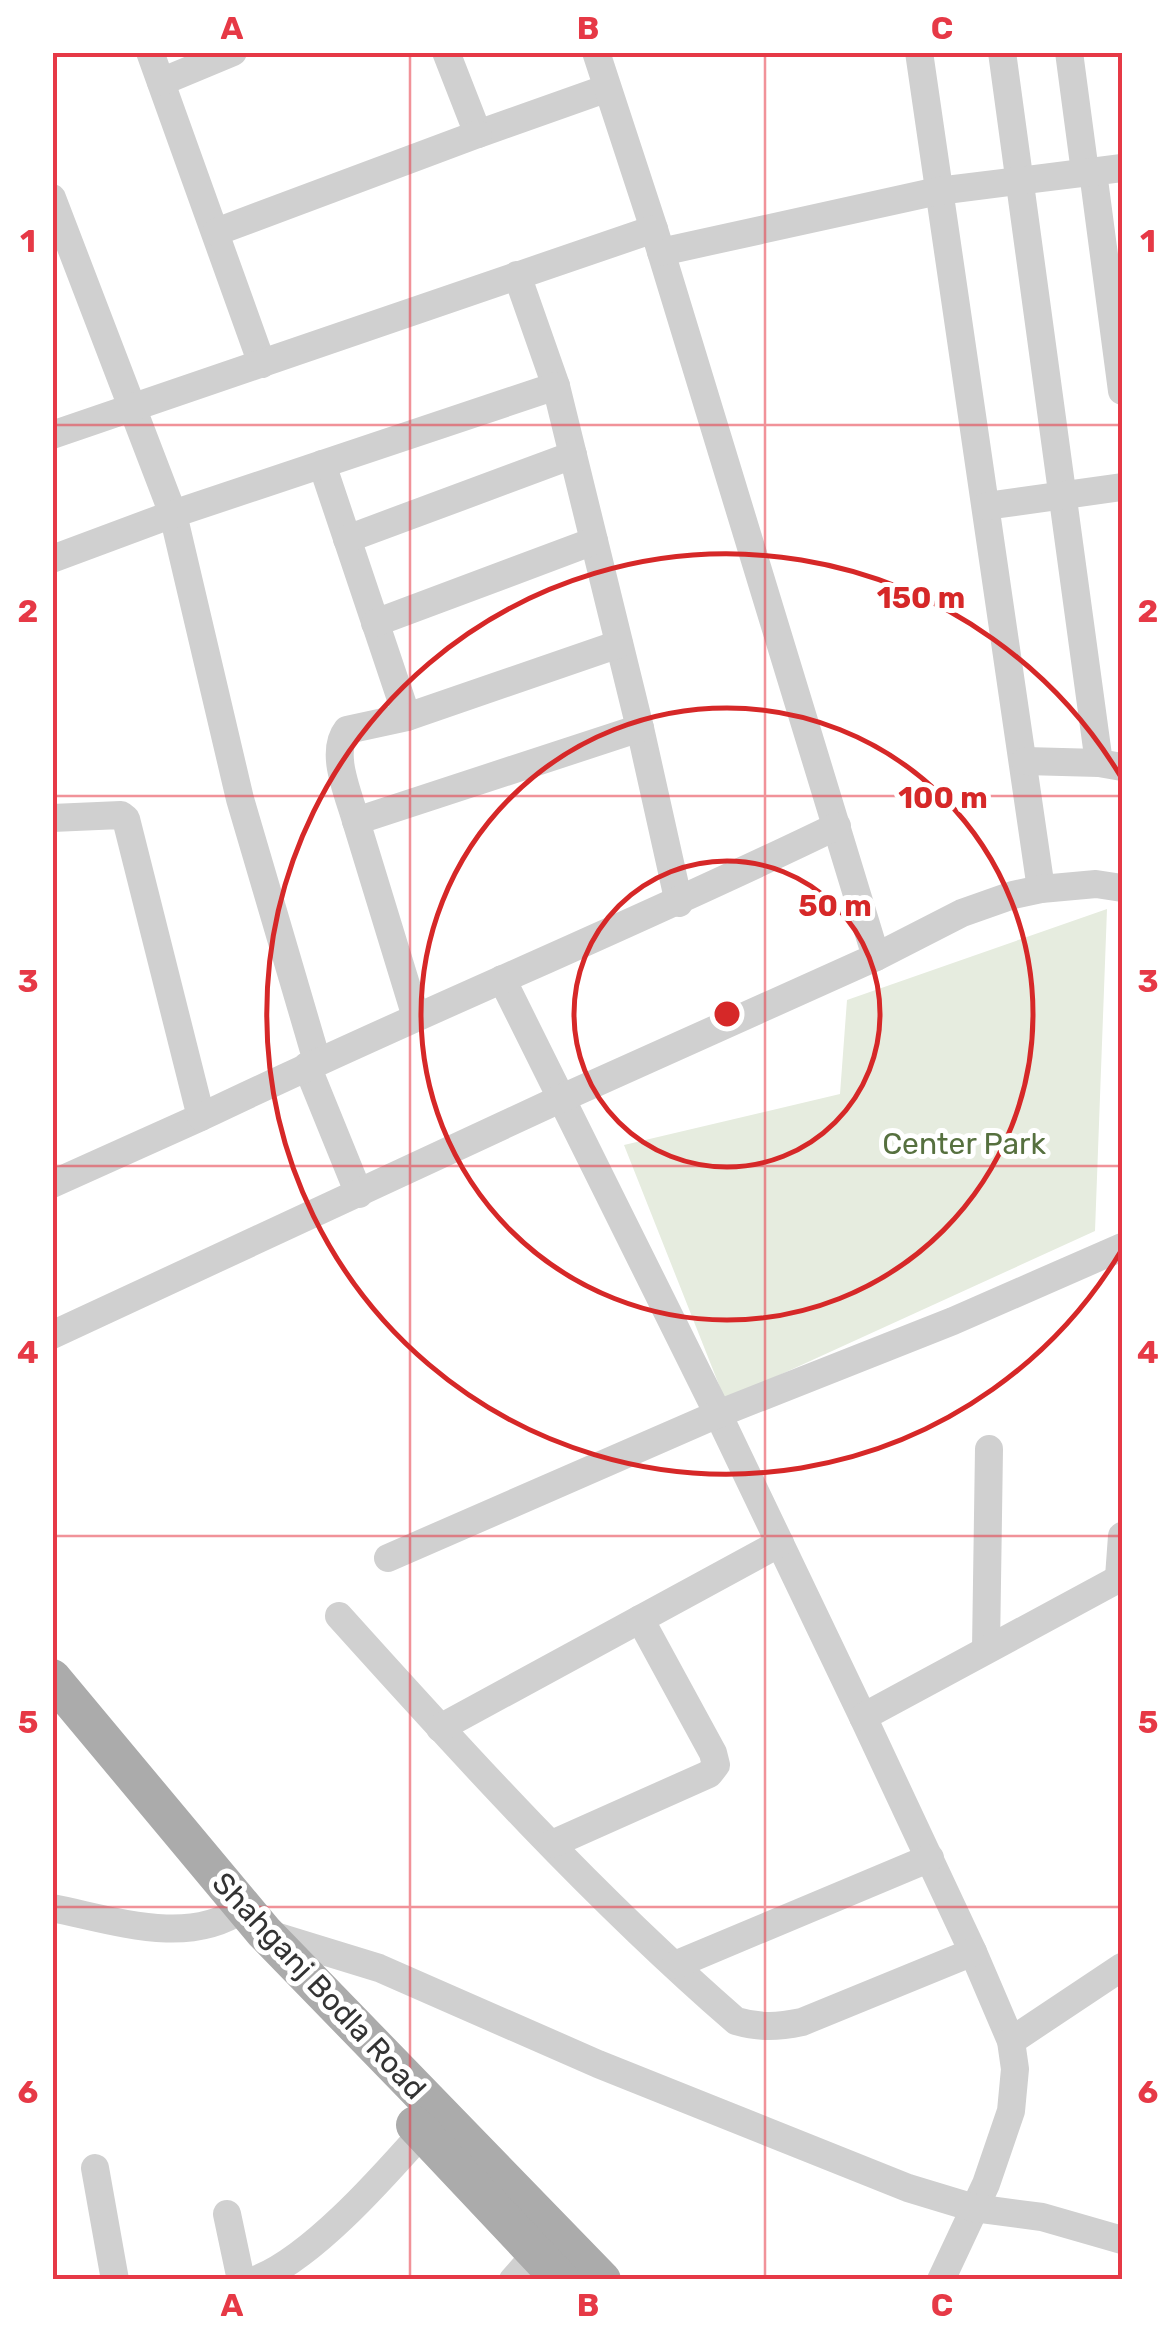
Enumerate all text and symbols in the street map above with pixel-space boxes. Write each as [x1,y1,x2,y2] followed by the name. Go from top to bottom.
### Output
[221,9,244,47] text: A
[577,9,599,47] text: B
[931,9,953,47] text: C
[20,222,36,260] text: 1
[1140,222,1156,260] text: 1
[877,580,965,616] text: 150 m
[18,592,38,630] text: 2
[1138,592,1158,630] text: 2
[898,780,988,816] text: 100 m
[798,888,872,924] text: 50 m
[17,962,39,1000] text: 3
[1137,962,1159,1000] text: 3
[709,996,745,1032] centre of rings
[882,1126,1046,1162] park label: Center Park
[17,1333,39,1371] text: 4
[1137,1333,1159,1371] text: 4
[18,1703,38,1741] text: 5
[1138,1703,1158,1741] text: 5
[205,1865,433,2107] street label: Shahganj Bodla Road
[18,2073,38,2111] text: 6
[1138,2073,1158,2111] text: 6
[221,2286,244,2324] text: A
[577,2286,599,2324] text: B
[931,2286,953,2324] text: C

